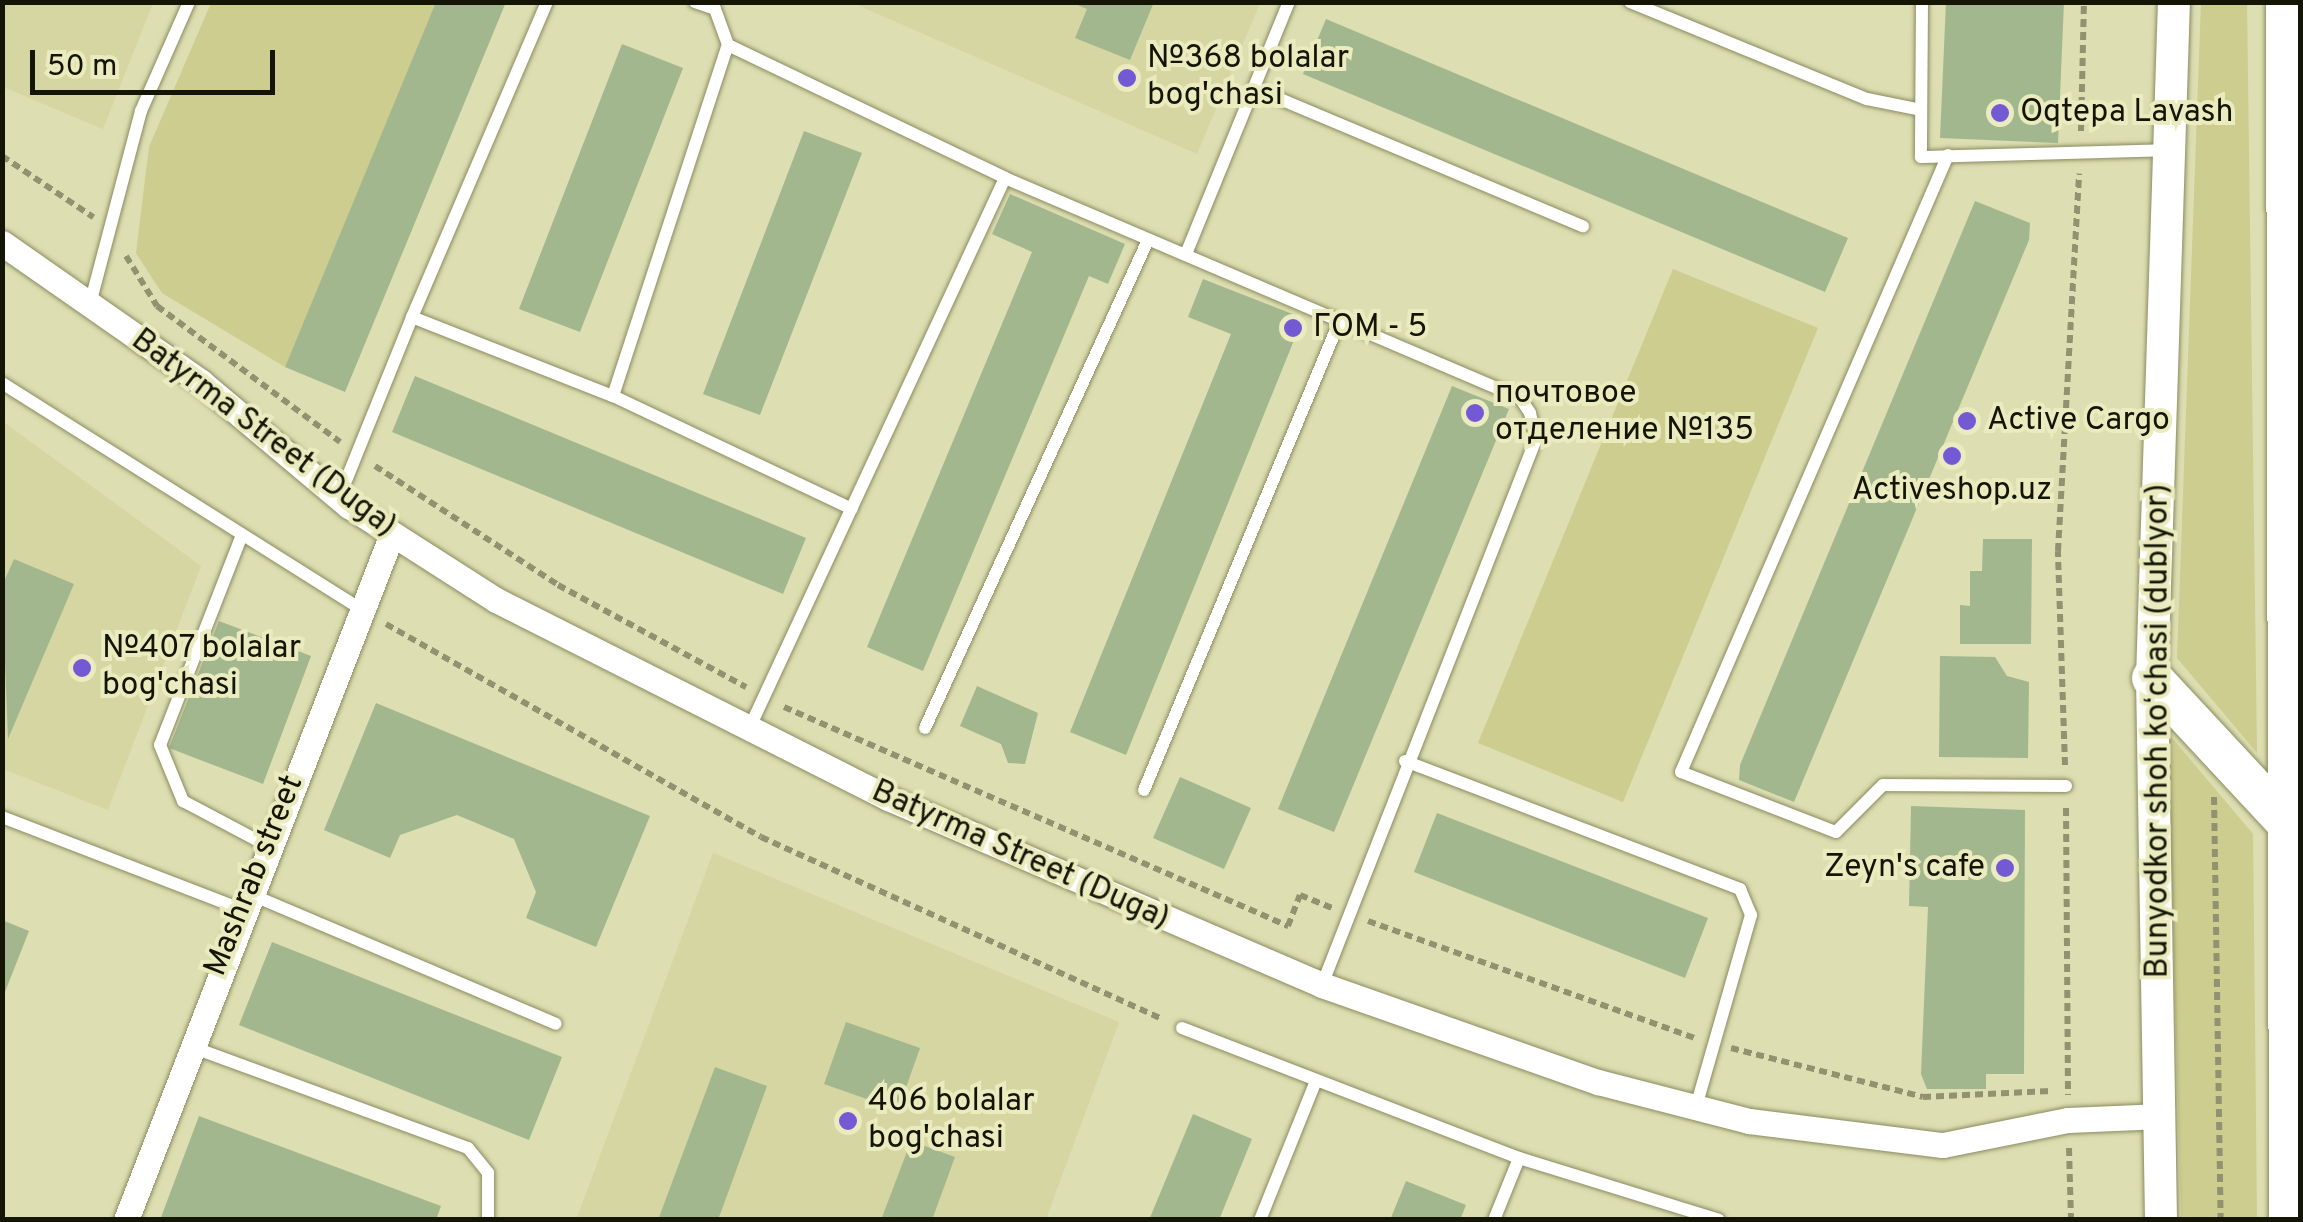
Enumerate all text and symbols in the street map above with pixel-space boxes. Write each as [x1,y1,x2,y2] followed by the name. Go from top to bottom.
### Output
[35,30,280,92] scale bar
[1147,41,1349,116] place label: №368 bolalar bog'chasi
[47,49,117,86] text: 50 m
[1116,67,1138,89] marker: №368 bolalar bog'chasi
[2020,94,2234,132] place label: Oqtepa Lavash
[1989,102,2011,124] marker: Oqtepa Lavash
[1313,309,1427,347] place label: ГОМ - 5
[1282,317,1304,339] marker: ГОМ - 5
[123,322,403,546] street label: Batyrma Street (Duga)
[1495,376,1754,451] place label: почтовое отделение №135
[1464,402,1486,424] marker: почтовое отделение №135
[1987,402,2170,440] place label: Active Cargo
[1956,410,1978,432] marker: Active Cargo
[1941,445,1963,467] marker: Activeshop.uz
[1852,472,2052,510] place label: Activeshop.uz
[2140,484,2178,978] street label: Bunyodkor shoh koʻchasi (dublyor)
[102,631,303,706] place label: №407 bolalar bog'chasi
[71,657,93,679] marker: №407 bolalar bog'chasi
[197,770,313,982] street label: Mashrab street
[865,773,1175,939] street label: Batyrma Street (Duga)
[1824,849,1985,887] place label: Zeyn's cafe
[1994,857,2016,879] marker: Zeyn's cafe
[868,1084,1035,1159] place label: 406 bolalar bog'chasi
[837,1110,859,1132] marker: 406 bolalar bog'chasi

